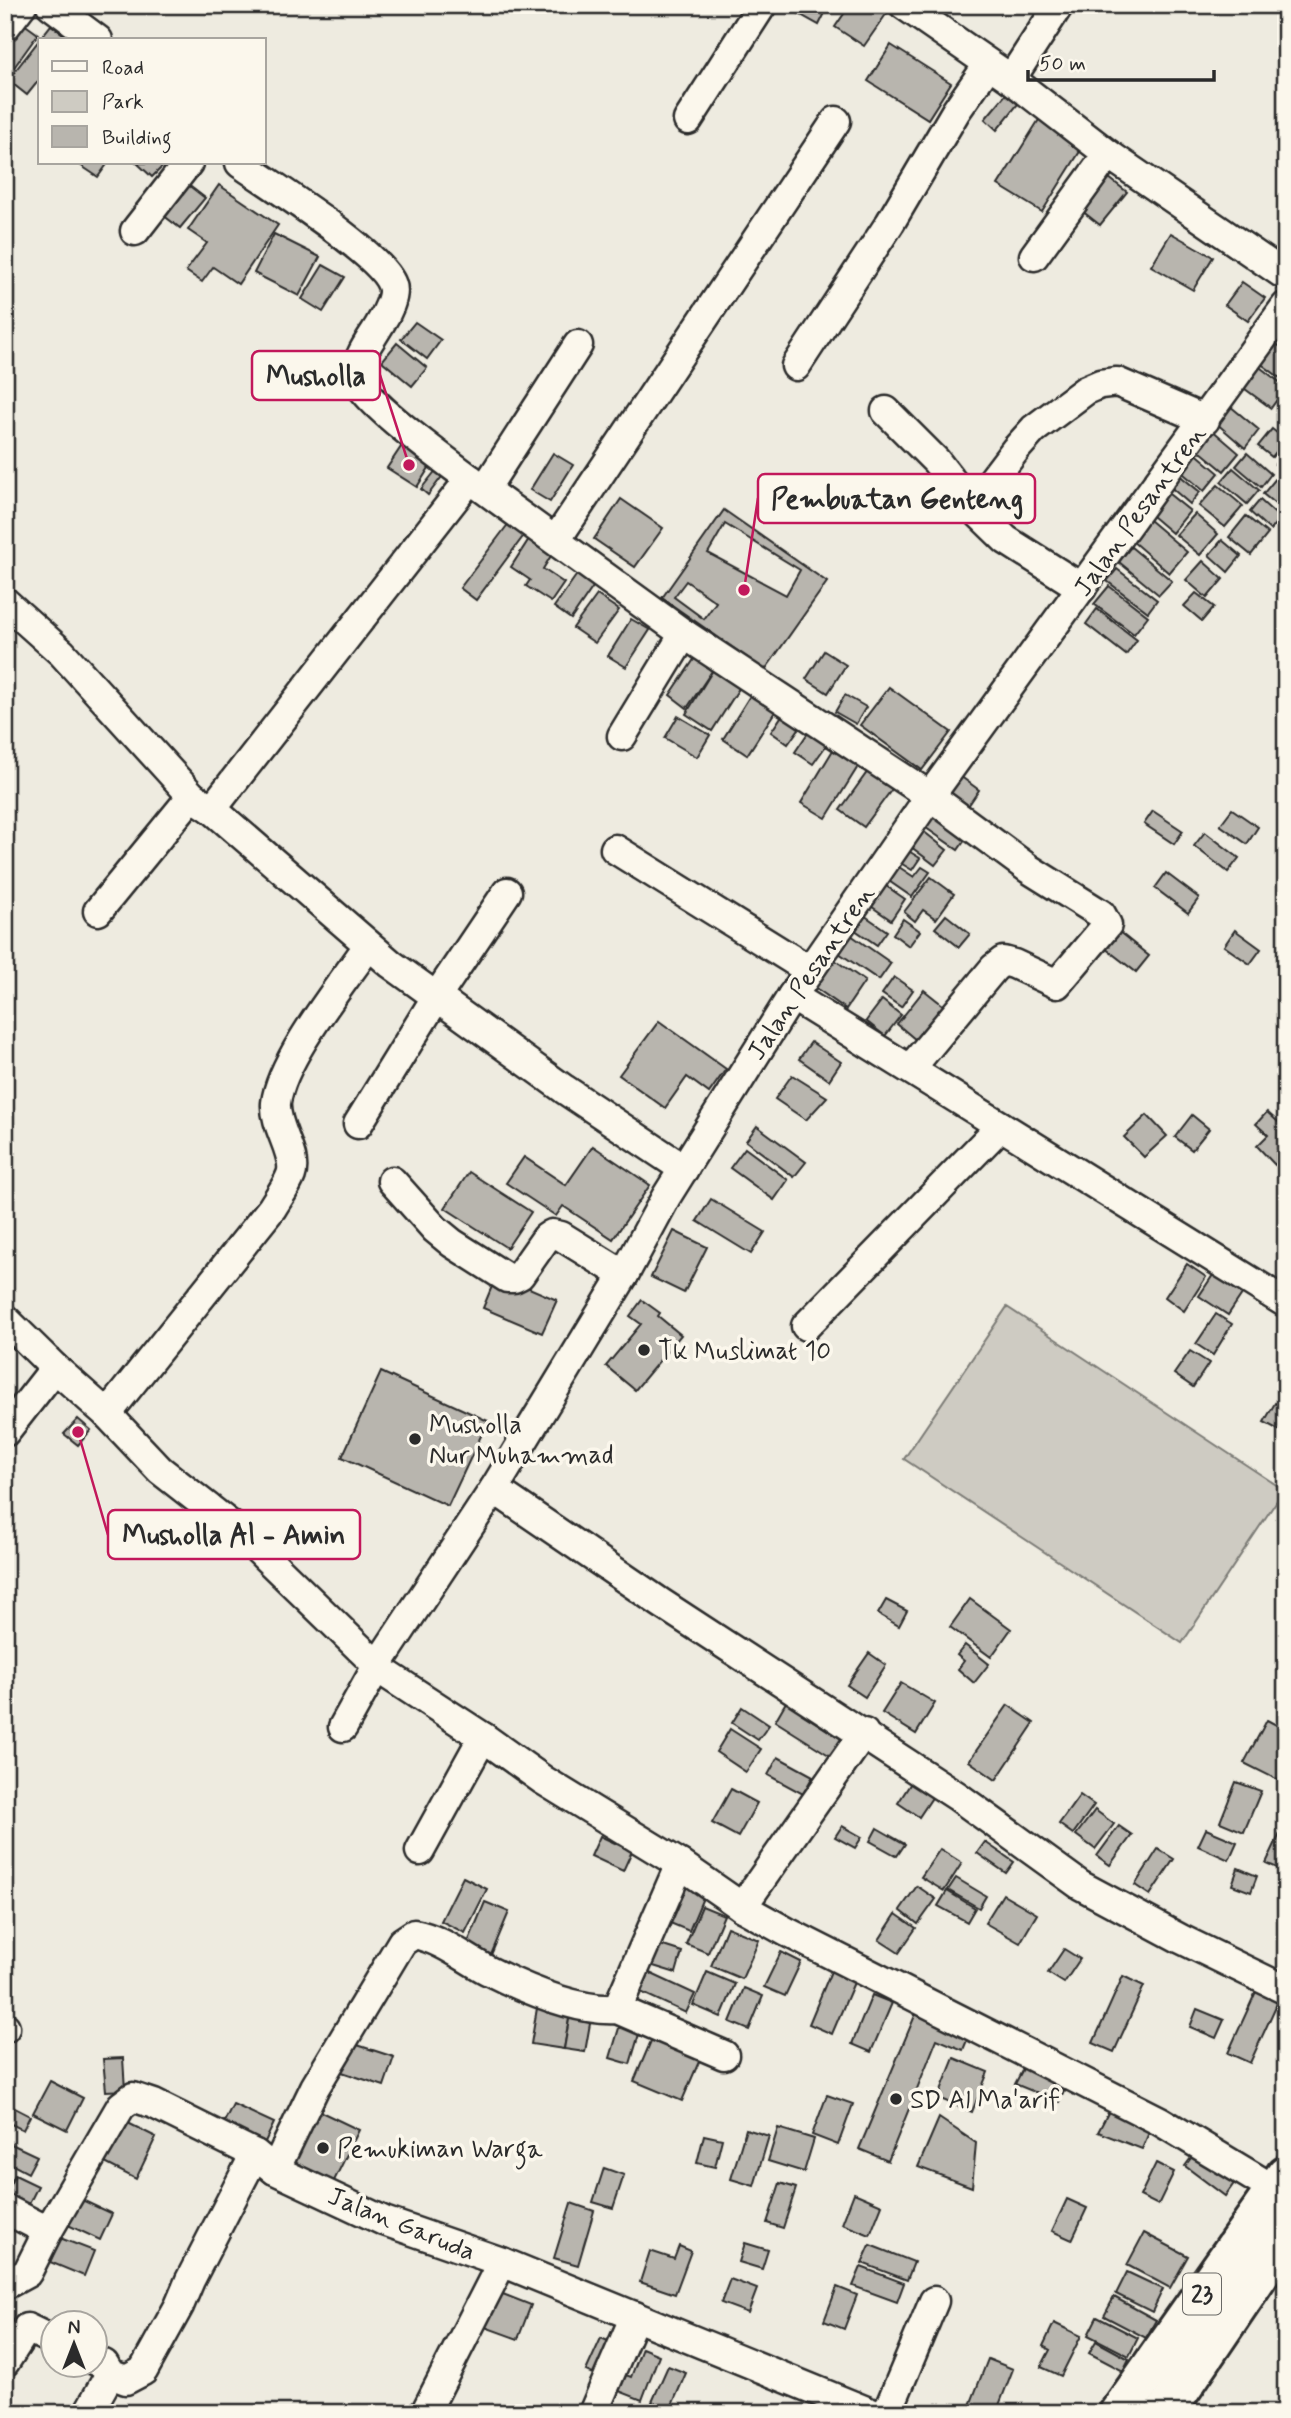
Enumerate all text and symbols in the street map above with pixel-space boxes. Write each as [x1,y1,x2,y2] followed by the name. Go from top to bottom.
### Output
[38,38,266,164] legend
[1028,38,1214,82] scale bar
[1039,50,1086,78] text: 50 m
[102,54,144,82] text: Road
[102,88,144,116] text: Park
[102,124,172,154] text: Building
[252,351,380,400] callout: Musholla
[266,359,366,396] text: Musholla
[1067,419,1214,604] street label: Jalan Pesantren
[758,474,1035,523] callout: Pembuatan Genteng
[771,482,1023,520] text: Pembuatan Genteng
[740,879,883,1067] street label: Jalan Pesantren
[658,1335,831,1369] place label: Tk Muslimat 10
[636,1342,652,1358] marker: Tk Muslimat 10
[429,1409,614,1473] place label: Musholla Nur Muhammad
[407,1431,423,1447] marker: Musholla Nur Muhammad
[108,1510,360,1559] callout: Musholla Al - Amin
[122,1518,346,1555] text: Musholla Al - Amin
[910,2084,1060,2118] place label: SD Al Ma'arif
[888,2091,904,2107] marker: SD Al Ma'arif
[337,2133,543,2170] place label: Pemukiman Warga
[315,2140,331,2156] marker: Pemukiman Warga
[322,2180,480,2270] street label: Jalan Garuda
[1183,2274,1221,2314] road number: 23
[38,2310,108,2380] north arrow
[68,2316,80,2341] text: N

